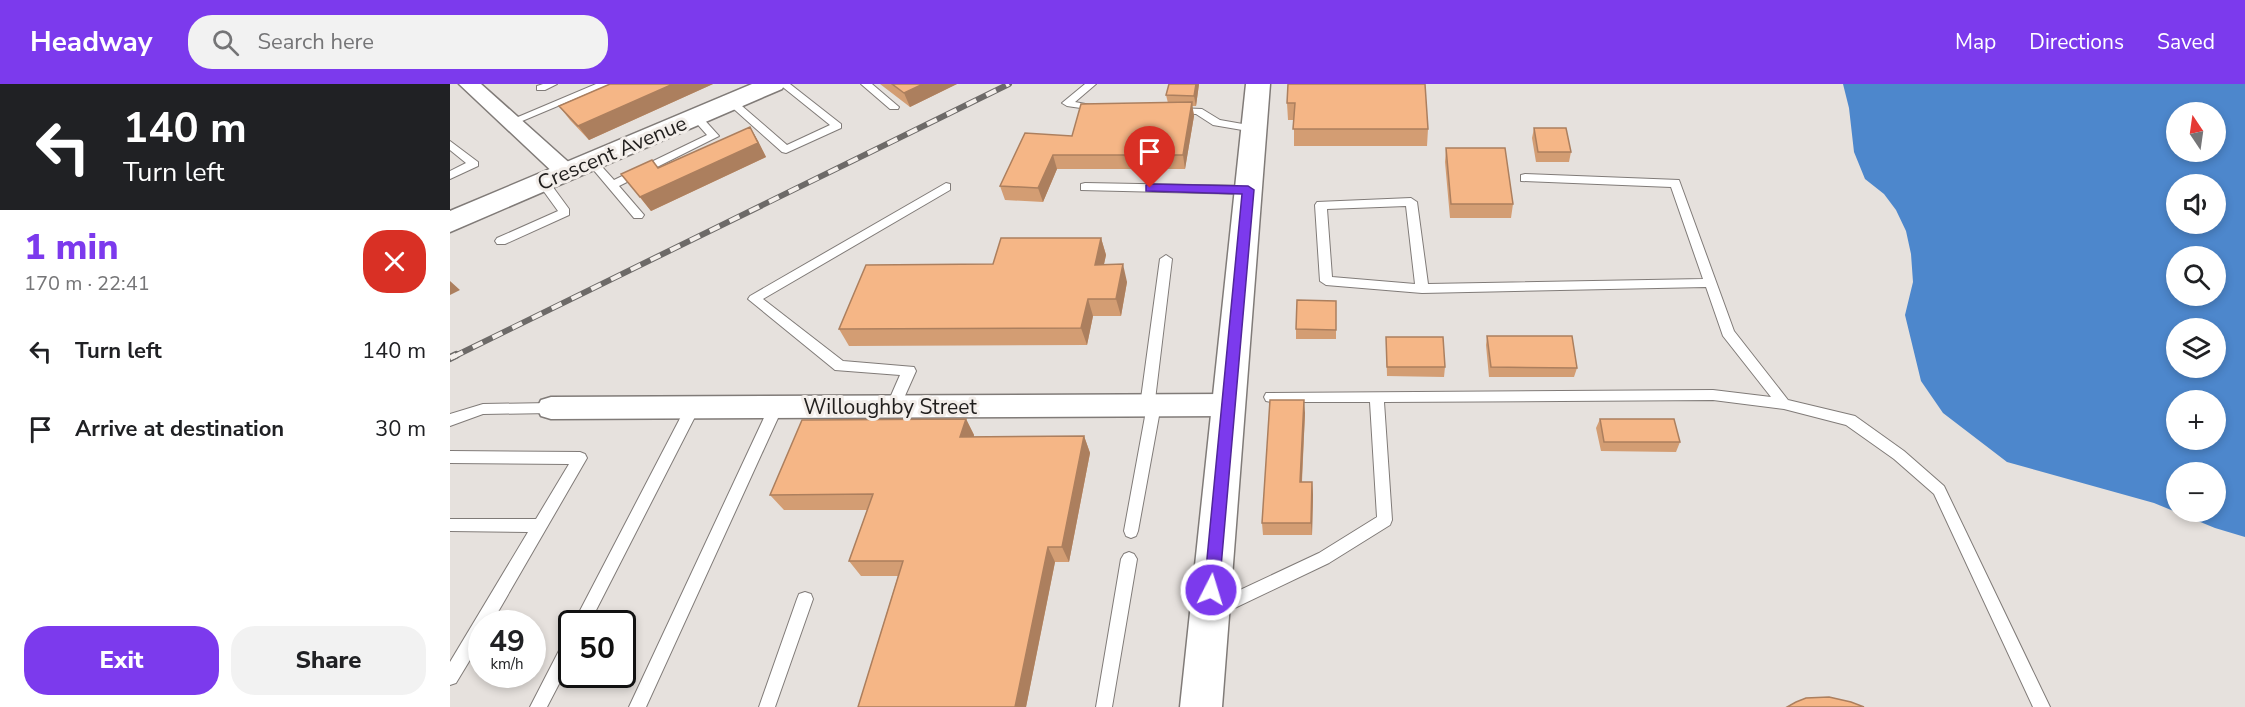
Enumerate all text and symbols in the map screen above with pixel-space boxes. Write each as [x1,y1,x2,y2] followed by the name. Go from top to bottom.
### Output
[188,15,608,69] search box
[30,23,152,61] text: Headway
[209,26,242,59] icon: search
[257,27,374,57] text: Search here
[1955,28,1996,56] text: Map
[2029,28,2124,56] text: Directions
[2157,28,2215,56] text: Saved
[123,100,247,157] text: 140 m
[2166,102,2226,162] north arrow
[2166,102,2226,522] map controls
[24,108,102,186] icon: left
[533,109,691,197] street label: Crescent Avenue
[1124,126,1175,188] pin
[1133,135,1166,168] icon: arrive
[123,154,224,191] text: Turn left
[2166,174,2226,234] button: sound
[24,223,119,272] text: 1 min
[363,230,426,293] button: close
[2166,246,2226,306] button: search
[24,270,150,297] text: 170 m · 22:41
[2166,318,2226,378] button: layers
[24,335,57,368] icon: left
[75,336,162,366] text: Turn left
[362,336,426,366] text: 140 m
[2166,390,2226,450] button: +
[803,393,977,421] street label: Willoughby Street
[24,413,57,446] icon: arrive
[75,414,284,444] text: Arrive at destination
[375,414,426,444] text: 30 m
[2166,462,2226,522] button: −
[1179,558,1243,622] position arrow
[558,610,636,688] speed limit sign: 50
[489,621,525,662] text: 49
[24,626,219,695] button: Exit
[231,626,426,695] button: Share
[490,654,524,674] text: km/h

